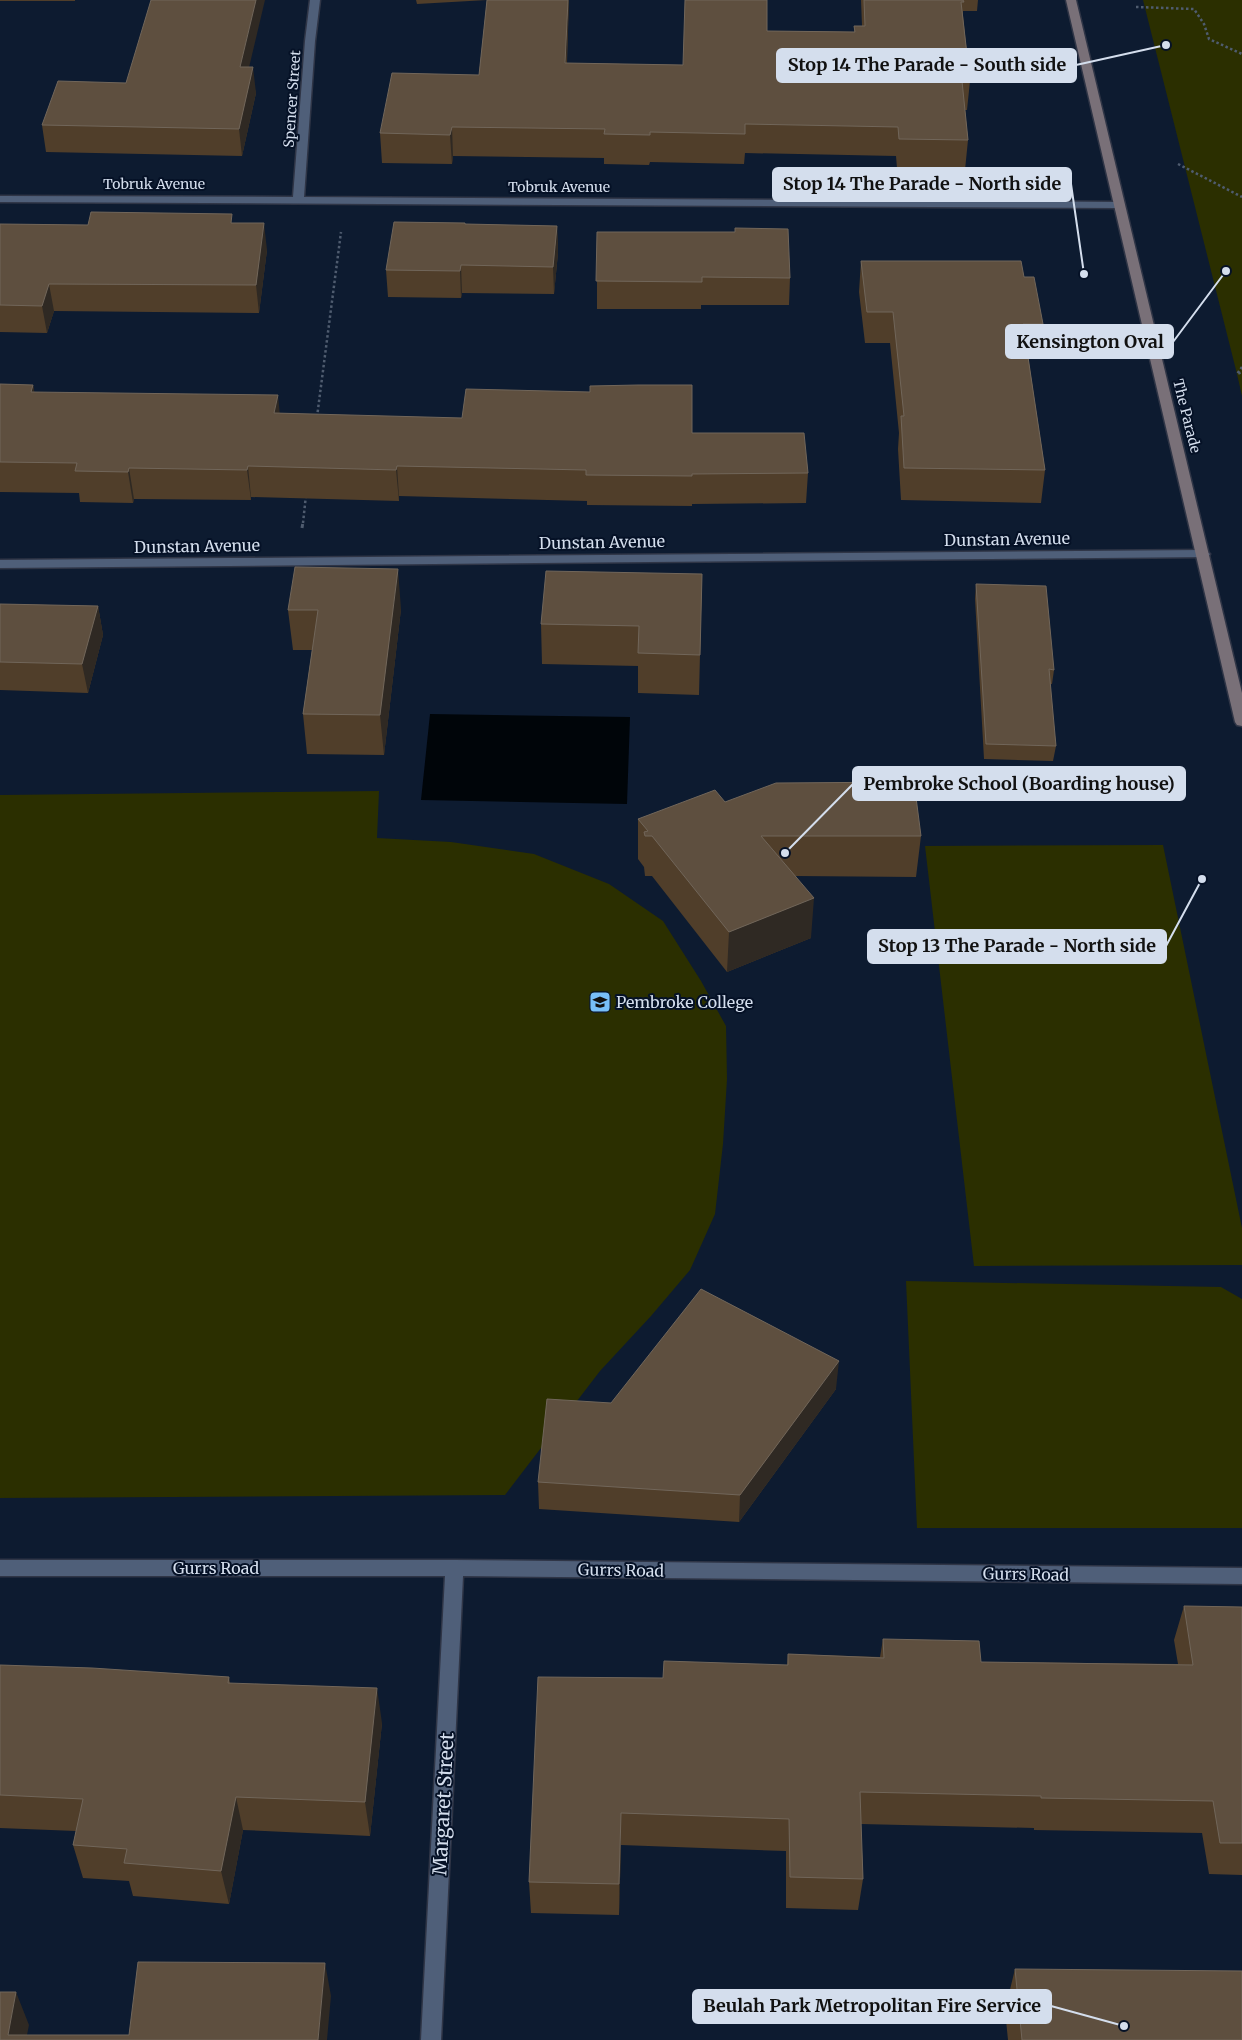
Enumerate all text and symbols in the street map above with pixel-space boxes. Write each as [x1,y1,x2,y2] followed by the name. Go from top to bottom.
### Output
[280,49,304,148] street label: Spencer Street
[777,49,1076,82] callout: Stop 14 The Parade - South side
[788,53,1066,76] text: Stop 14 The Parade - South side
[773,168,1071,201] callout: Stop 14 The Parade - North side
[783,172,1061,195] text: Stop 14 The Parade - North side
[103,175,205,193] street label: Tobruk Avenue
[508,178,610,196] street label: Tobruk Avenue
[1006,325,1173,358] callout: Kensington Oval
[1016,330,1164,353] text: Kensington Oval
[1169,377,1205,455] street label: The Parade
[944,528,1070,550] street label: Dunstan Avenue
[539,531,665,553] street label: Dunstan Avenue
[134,535,260,557] street label: Dunstan Avenue
[853,767,1185,800] callout: Pembroke School (Boarding house)
[863,772,1175,795] text: Pembroke School (Boarding house)
[868,930,1166,963] callout: Stop 13 The Parade - North side
[878,934,1156,957] text: Stop 13 The Parade - North side
[588,990,612,1014] school or university icon: Pembroke College
[616,992,753,1012] place label: Pembroke College
[173,1558,259,1578] street label: Gurrs Road
[578,1559,665,1581] street label: Gurrs Road
[983,1563,1070,1585] street label: Gurrs Road
[427,1731,459,1876] street label: Margaret Street
[693,1990,1051,2023] callout: Beulah Park Metropolitan Fire Service
[703,1994,1041,2017] text: Beulah Park Metropolitan Fire Service

